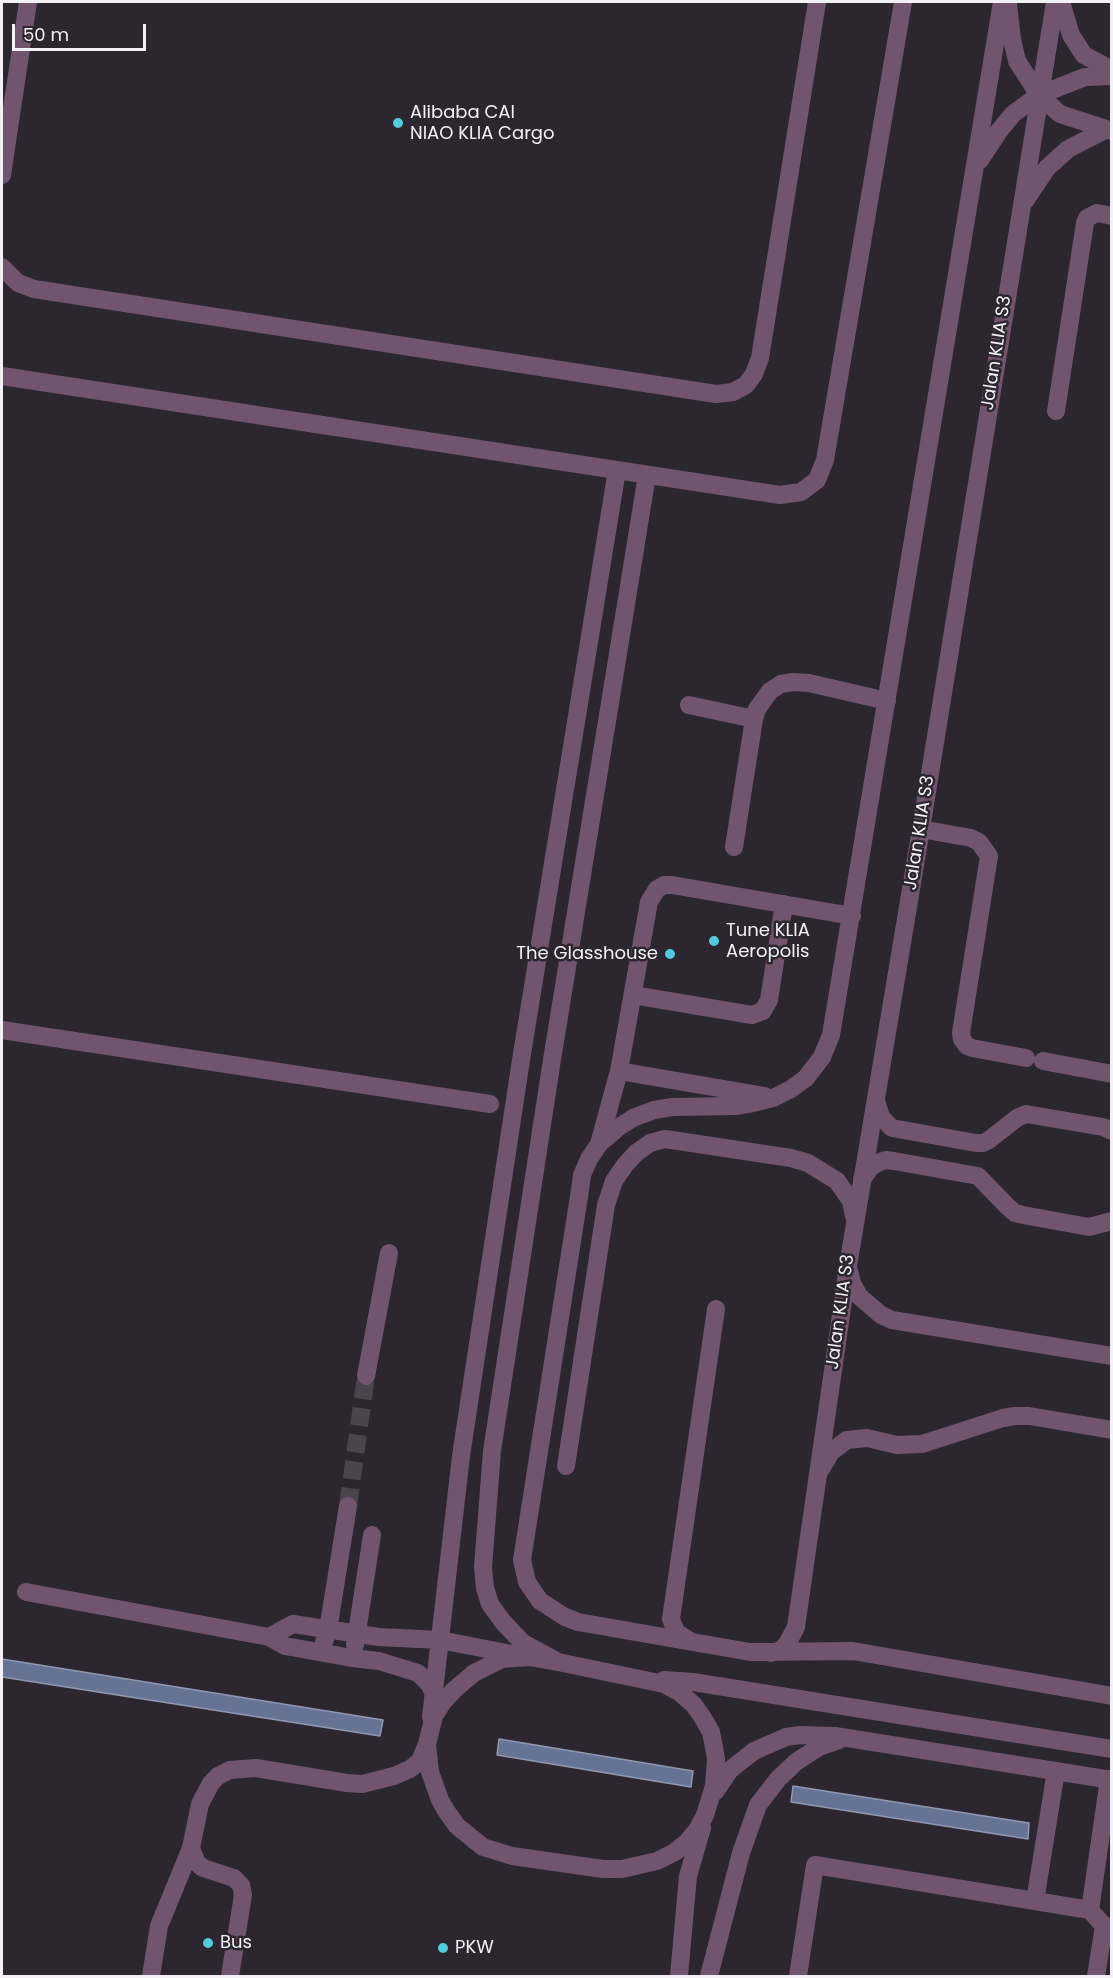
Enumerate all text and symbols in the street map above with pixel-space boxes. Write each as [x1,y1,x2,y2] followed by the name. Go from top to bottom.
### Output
[15,12,148,50] scale bar
[23,22,69,47] text: 50 m
[410,102,555,144] place label: Alibaba CAI NIAO KLIA Cargo
[391,116,405,130] marker: Alibaba CAI NIAO KLIA Cargo
[977,294,1017,412] street label: Jalan KLIA S3
[900,774,940,892] street label: Jalan KLIA S3
[726,920,810,962] place label: Tune KLIA Aeropolis
[707,934,721,948] marker: Tune KLIA Aeropolis
[516,943,658,965] place label: The Glasshouse
[663,947,677,961] marker: The Glasshouse
[822,1253,860,1371] street label: Jalan KLIA S3
[220,1932,252,1954] place label: Bus
[201,1936,215,1950] marker: Bus
[455,1937,494,1959] place label: PKW
[436,1941,450,1955] marker: PKW

